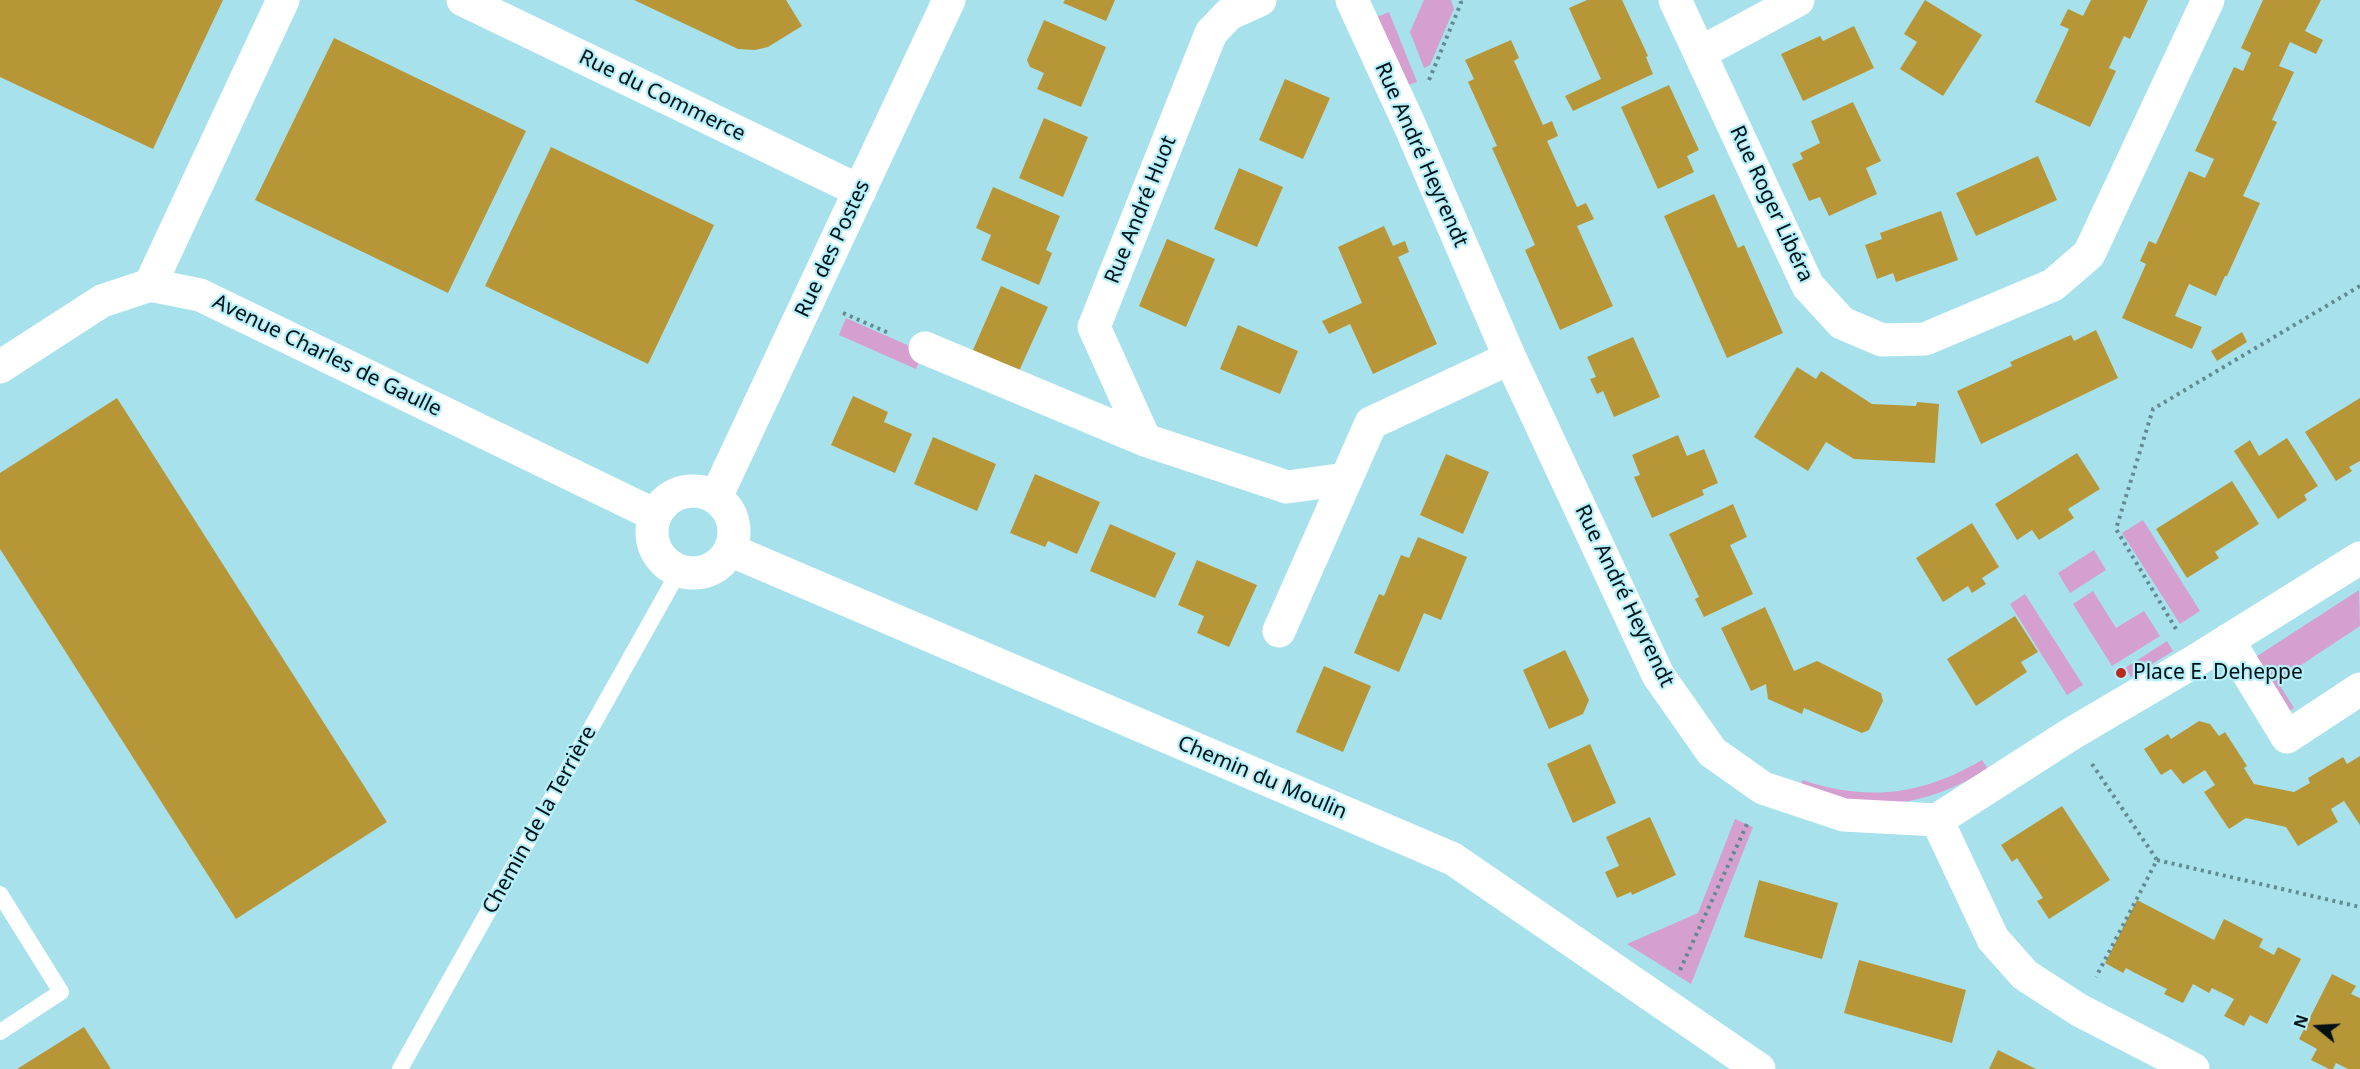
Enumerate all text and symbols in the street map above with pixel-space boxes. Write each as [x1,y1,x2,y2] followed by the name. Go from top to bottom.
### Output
[575,45,749,147] street label: Rue du Commerce
[1369,59,1473,251] street label: Rue André Heyrendt
[1724,122,1818,286] street label: Rue Roger Libéra
[1100,132,1182,288] street label: Rue André Huot
[790,176,876,322] street label: Rue des Postes
[208,290,446,422] street label: Avenue Charles de Gaulle
[1569,501,1679,691] street label: Rue André Heyrendt
[2133,660,2303,686] place label: Place E. Deheppe
[2114,666,2128,680] marker: Place E. Deheppe
[478,722,602,918] street label: Chemin de la Terrière
[1174,731,1350,825] street label: Chemin du Moulin
[2288,997,2348,1057] north arrow
[2288,1012,2313,1031] text: N

